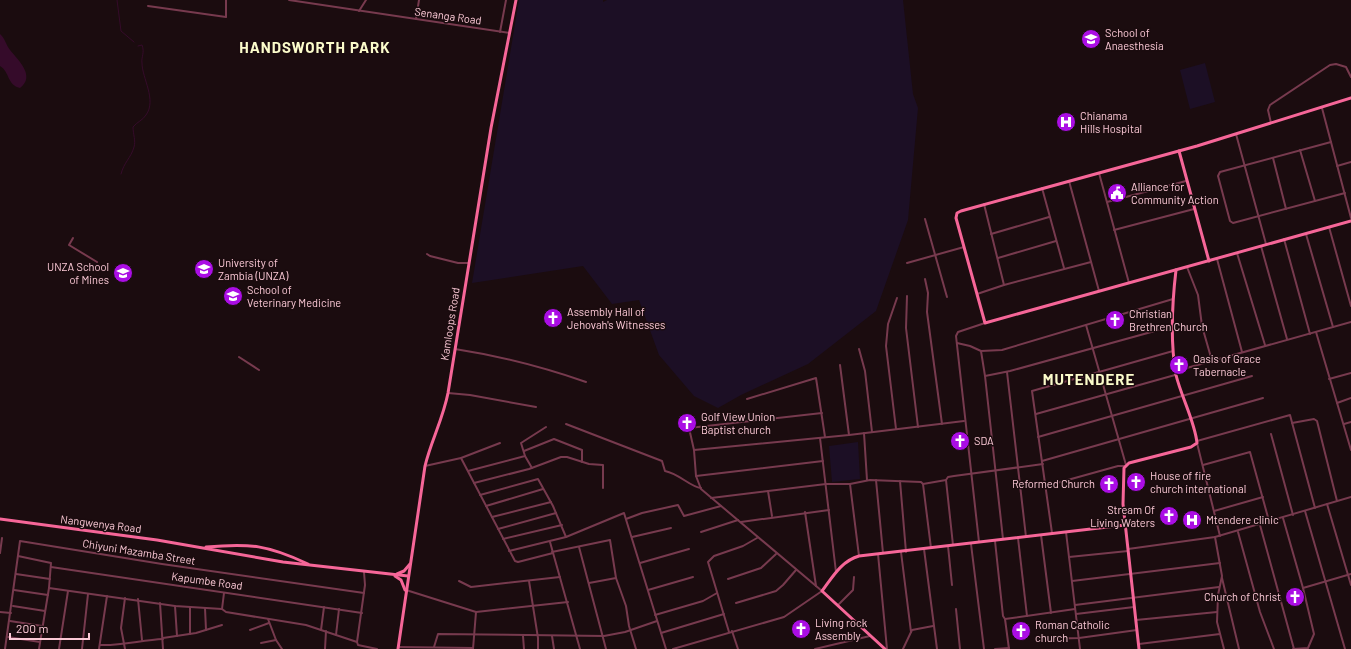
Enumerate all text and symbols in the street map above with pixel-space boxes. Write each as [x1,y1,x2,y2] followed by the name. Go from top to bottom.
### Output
[414,4,483,27] street label: Senanga Road
[1105,26,1164,52] place label: School of Anaesthesia
[1080,28,1102,50] school or university icon: School of Anaesthesia
[239,38,391,56] district label: HANDSWORTH PARK
[1080,109,1142,135] place label: Chianama Hills Hospital
[1055,111,1077,133] hospital icon: Chianama Hills Hospital
[1131,180,1219,206] place label: Alliance for Community Action
[1106,182,1128,204] public building icon: Alliance for Community Action
[218,256,289,282] place label: University of Zambia (UNZA)
[193,258,215,280] school or university icon: University of Zambia (UNZA)
[47,260,109,286] place label: UNZA School of Mines
[112,262,134,284] school or university icon: UNZA School of Mines
[247,283,341,309] place label: School of Veterinary Medicine
[222,285,244,307] school or university icon: School of Veterinary Medicine
[437,286,462,361] street label: Kamloops Road
[567,305,665,331] place label: Assembly Hall of Jehovah's Witnesses
[542,307,564,329] church icon: Assembly Hall of Jehovah's Witnesses
[1129,307,1208,333] place label: Christian Brethren Church
[1104,309,1126,331] church icon: Christian Brethren Church
[1193,352,1261,378] place label: Oasis of Grace Tabernacle
[1168,354,1190,376] church icon: Oasis of Grace Tabernacle
[1043,370,1135,388] district label: MUTENDERE
[701,410,775,436] place label: Golf View Union Baptist church
[676,412,698,434] church icon: Golf View Union Baptist church
[949,430,971,452] church icon: SDA
[974,434,994,447] place label: SDA
[1150,469,1246,495] place label: House of fire church international
[1125,471,1147,493] church icon: House of fire church international
[1098,473,1120,495] church icon: Reformed Church
[1012,477,1095,490] place label: Reformed Church
[1090,503,1155,529] place label: Stream Of Living Waters
[1158,505,1180,527] church icon: Stream Of Living Waters
[1181,509,1203,531] hospital icon: Mtendere clinic
[60,512,142,535] street label: Nangwenya Road
[1206,513,1279,526] place label: Mtendere clinic
[82,536,197,567] street label: Chiyuni Mazamba Street
[171,569,243,592] street label: Kapumbe Road
[1284,586,1306,608] church icon: Church of Christ
[1204,590,1281,603] place label: Church of Christ
[10,615,89,641] scale bar
[815,616,868,642] place label: Living rock Assembly
[790,618,812,640] church icon: Living rock Assembly
[1035,618,1110,644] place label: Roman Catholic church
[1010,620,1032,642] church icon: Roman Catholic church
[16,621,48,635] text: 200 m

